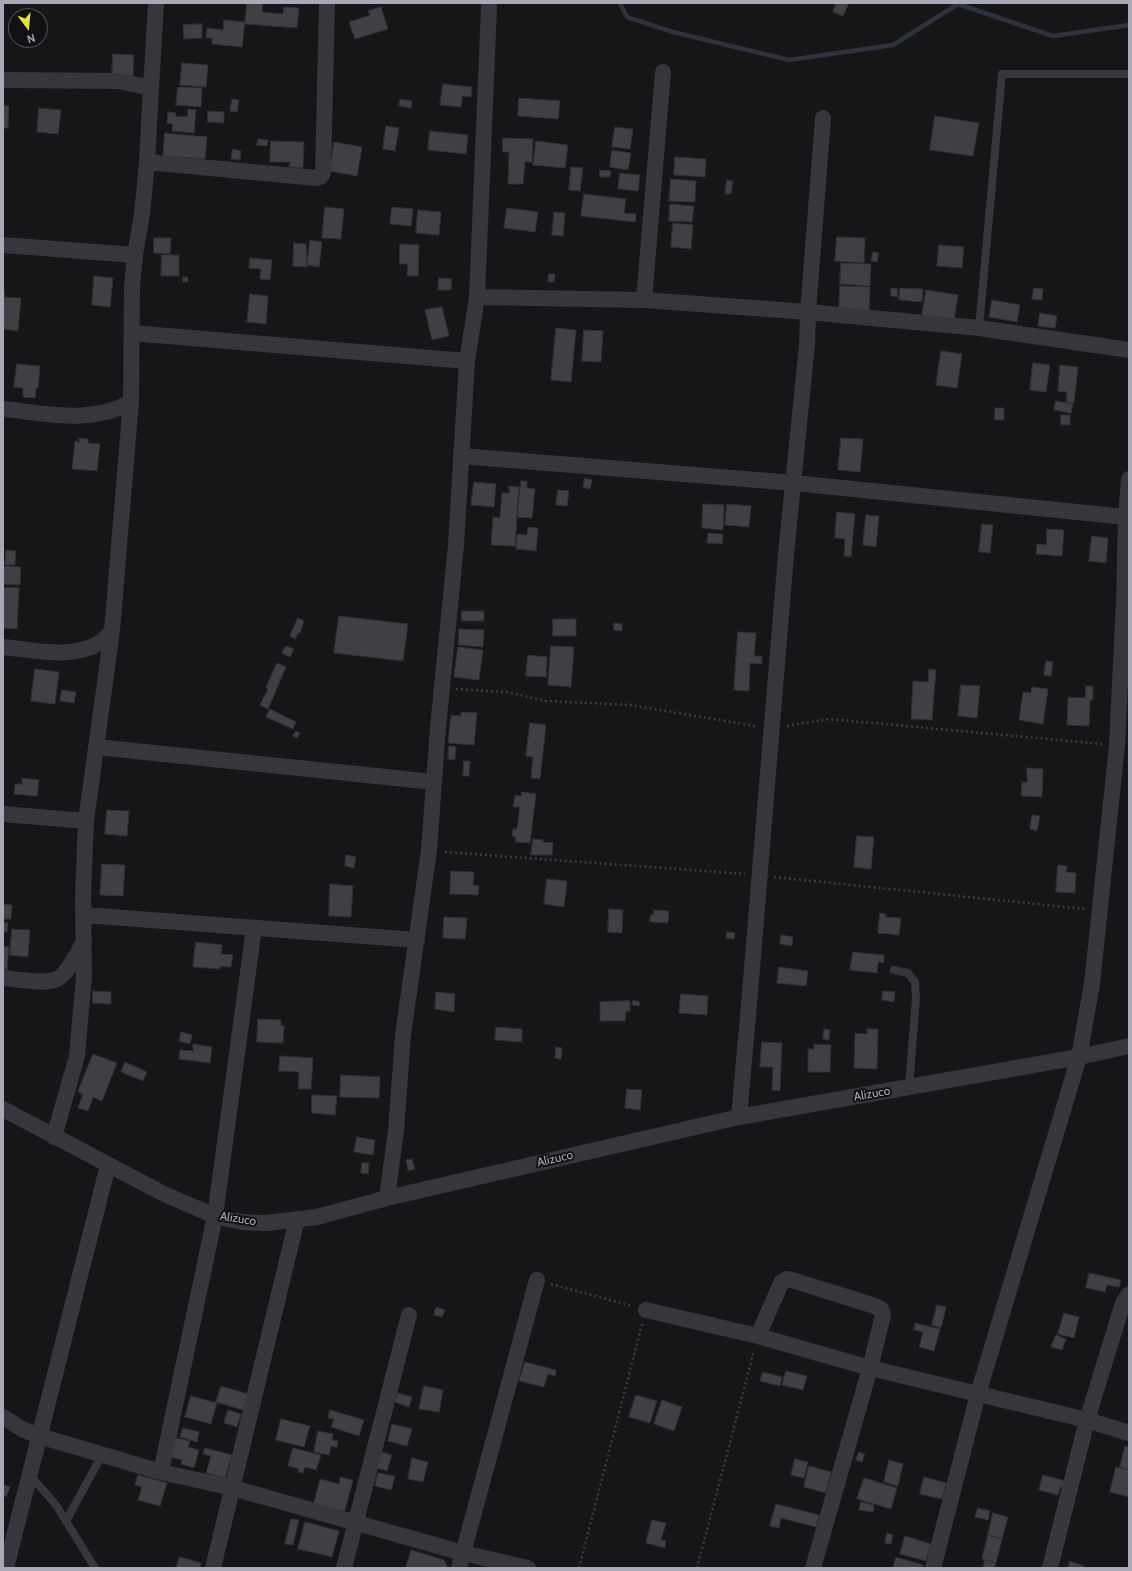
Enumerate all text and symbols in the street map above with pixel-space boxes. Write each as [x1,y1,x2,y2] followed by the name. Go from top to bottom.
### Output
[8,8,48,48] north arrow
[25,31,37,46] text: N
[853,1084,891,1104] street label: Alizuco
[536,1148,574,1170] street label: Alizuco
[219,1209,257,1229] street label: Alizuco

